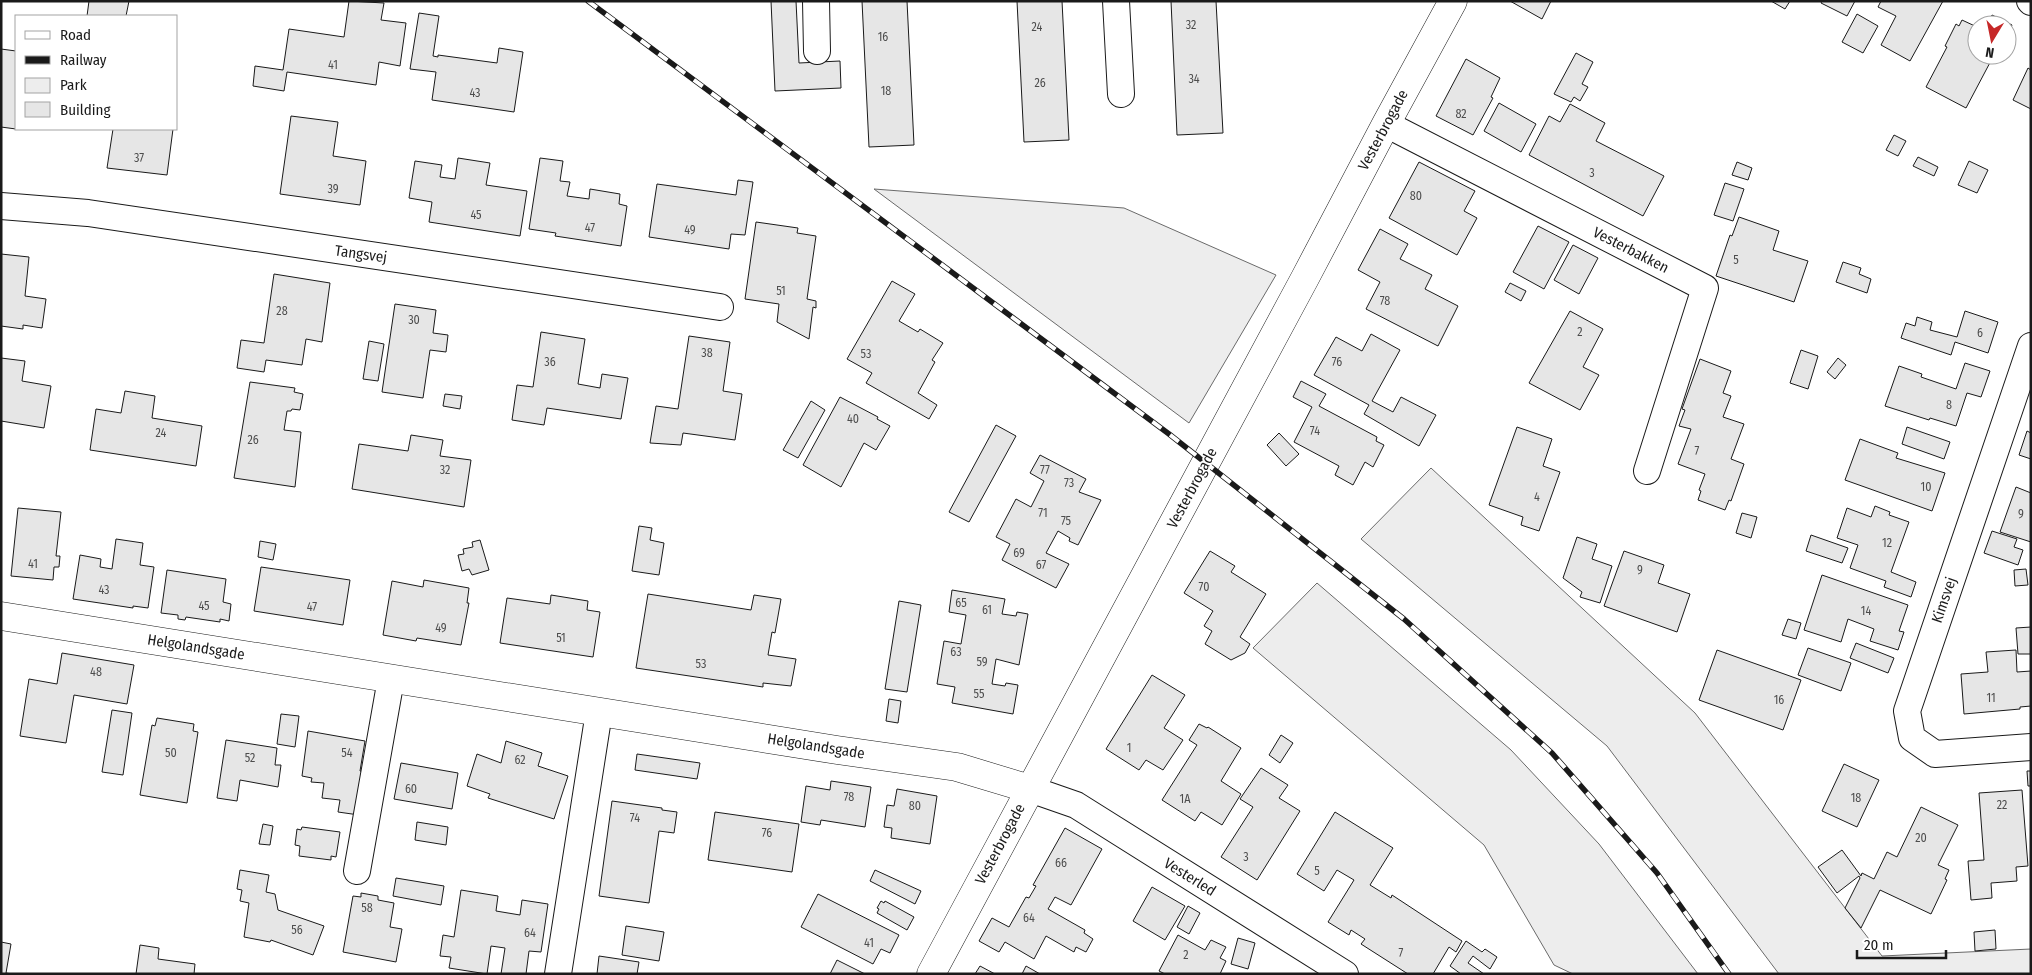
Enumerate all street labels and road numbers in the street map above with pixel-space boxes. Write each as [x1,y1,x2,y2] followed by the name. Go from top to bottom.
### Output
[1354,87,1412,173] street label: Vesterbrogade
[1590,223,1672,277] street label: Vesterbakken
[334,241,388,267] street label: Tangsvej
[1163,445,1221,531] street label: Vesterbrogade
[1928,575,1960,625] street label: Kimsvej
[146,630,246,664] street label: Helgolandsgade
[766,729,866,763] street label: Helgolandsgade
[971,801,1029,887] street label: Vesterbrogade
[1161,854,1219,900] street label: Vesterled

